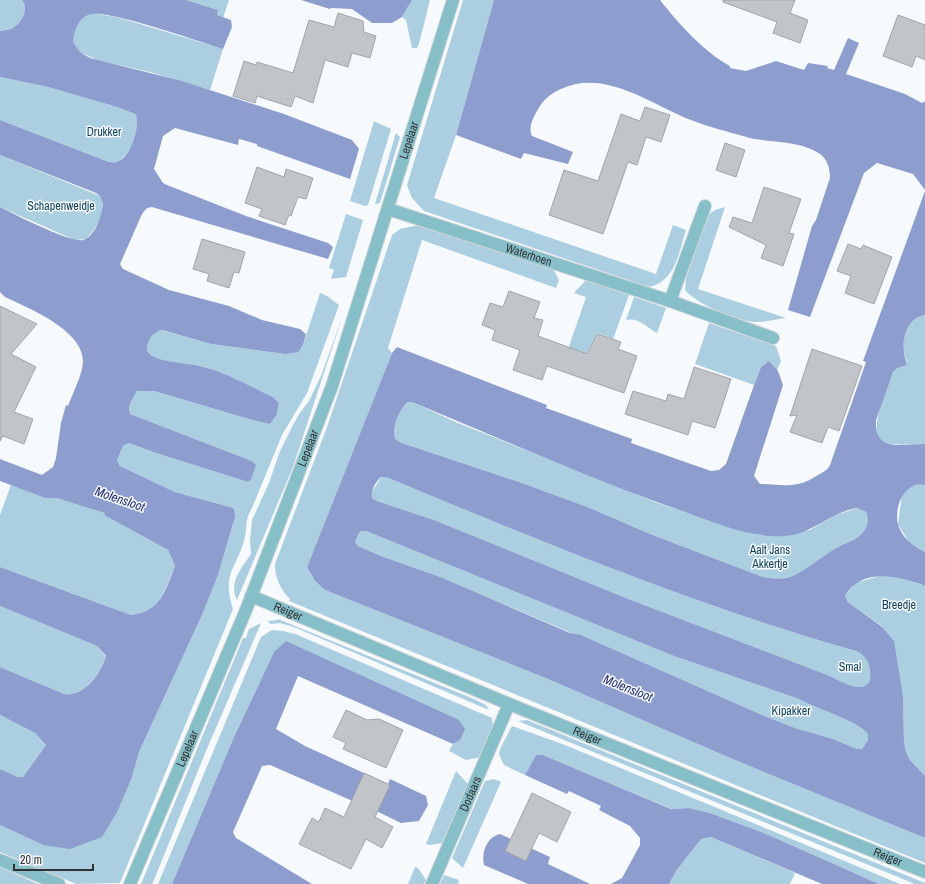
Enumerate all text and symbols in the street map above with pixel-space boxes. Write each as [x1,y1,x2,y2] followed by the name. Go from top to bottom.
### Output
[396,119,423,161] street label: Lepelaar
[87,124,122,140] park label: Drukker
[27,198,95,214] park label: Schapenweidje
[503,240,554,270] street label: Waterhoen
[294,427,323,469] street label: Lepelaar
[93,483,148,516] water label: Molensloot
[749,542,790,572] park label: Aalt Jans Akkertje
[882,597,916,613] park label: Breedje
[271,598,305,625] street label: Reiger
[839,659,861,675] park label: Smal
[601,670,656,706] water label: Molensloot
[772,703,811,719] park label: Kipakker
[570,723,605,749] street label: Reiger
[172,727,202,769] street label: Lepelaar
[456,774,485,814] street label: Dodaars
[871,844,905,870] street label: Reiger
[14,846,93,872] scale bar
[20,852,42,868] text: 20 m

